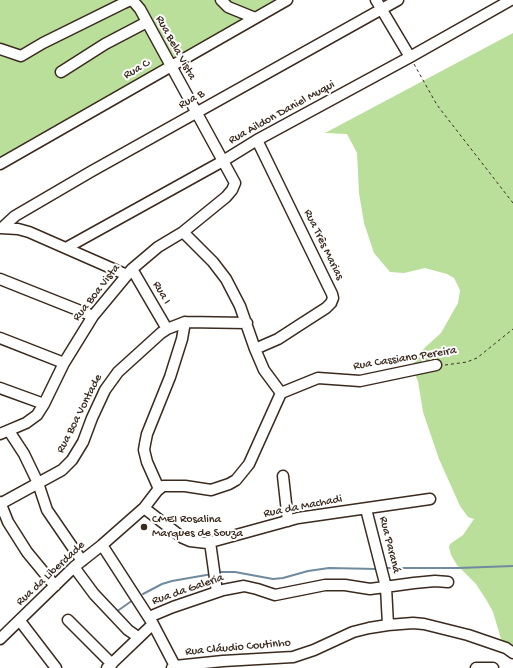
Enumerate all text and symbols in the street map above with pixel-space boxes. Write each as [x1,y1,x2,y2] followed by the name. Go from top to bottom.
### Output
[151,13,199,83] street label: Rua Bela Vista
[121,57,153,83] street label: Rua C
[226,78,338,148] street label: Rua Aildon Daniel Muqui
[176,87,208,113] street label: Rua B
[300,207,346,283] street label: Rua Três Marias
[70,262,124,324] street label: Rua Boa Vista
[149,279,173,307] street label: Rua I
[352,344,458,374] street label: Rua Cassiano Pereira
[54,372,106,456] street label: Rua Boa Vontade
[262,492,344,522] street label: Rua da Machadi
[152,513,243,541] place label: CMEI Rosalina Marques de Souza
[375,515,403,575] street label: Rua Paraná
[139,522,149,532] marker: CMEI Rosalina Marques de Souza
[14,539,88,609] street label: Rua da Liberdade
[150,571,226,609] street label: Rua da Galeria
[185,636,291,660] street label: Rua Cláudio Coutinho

